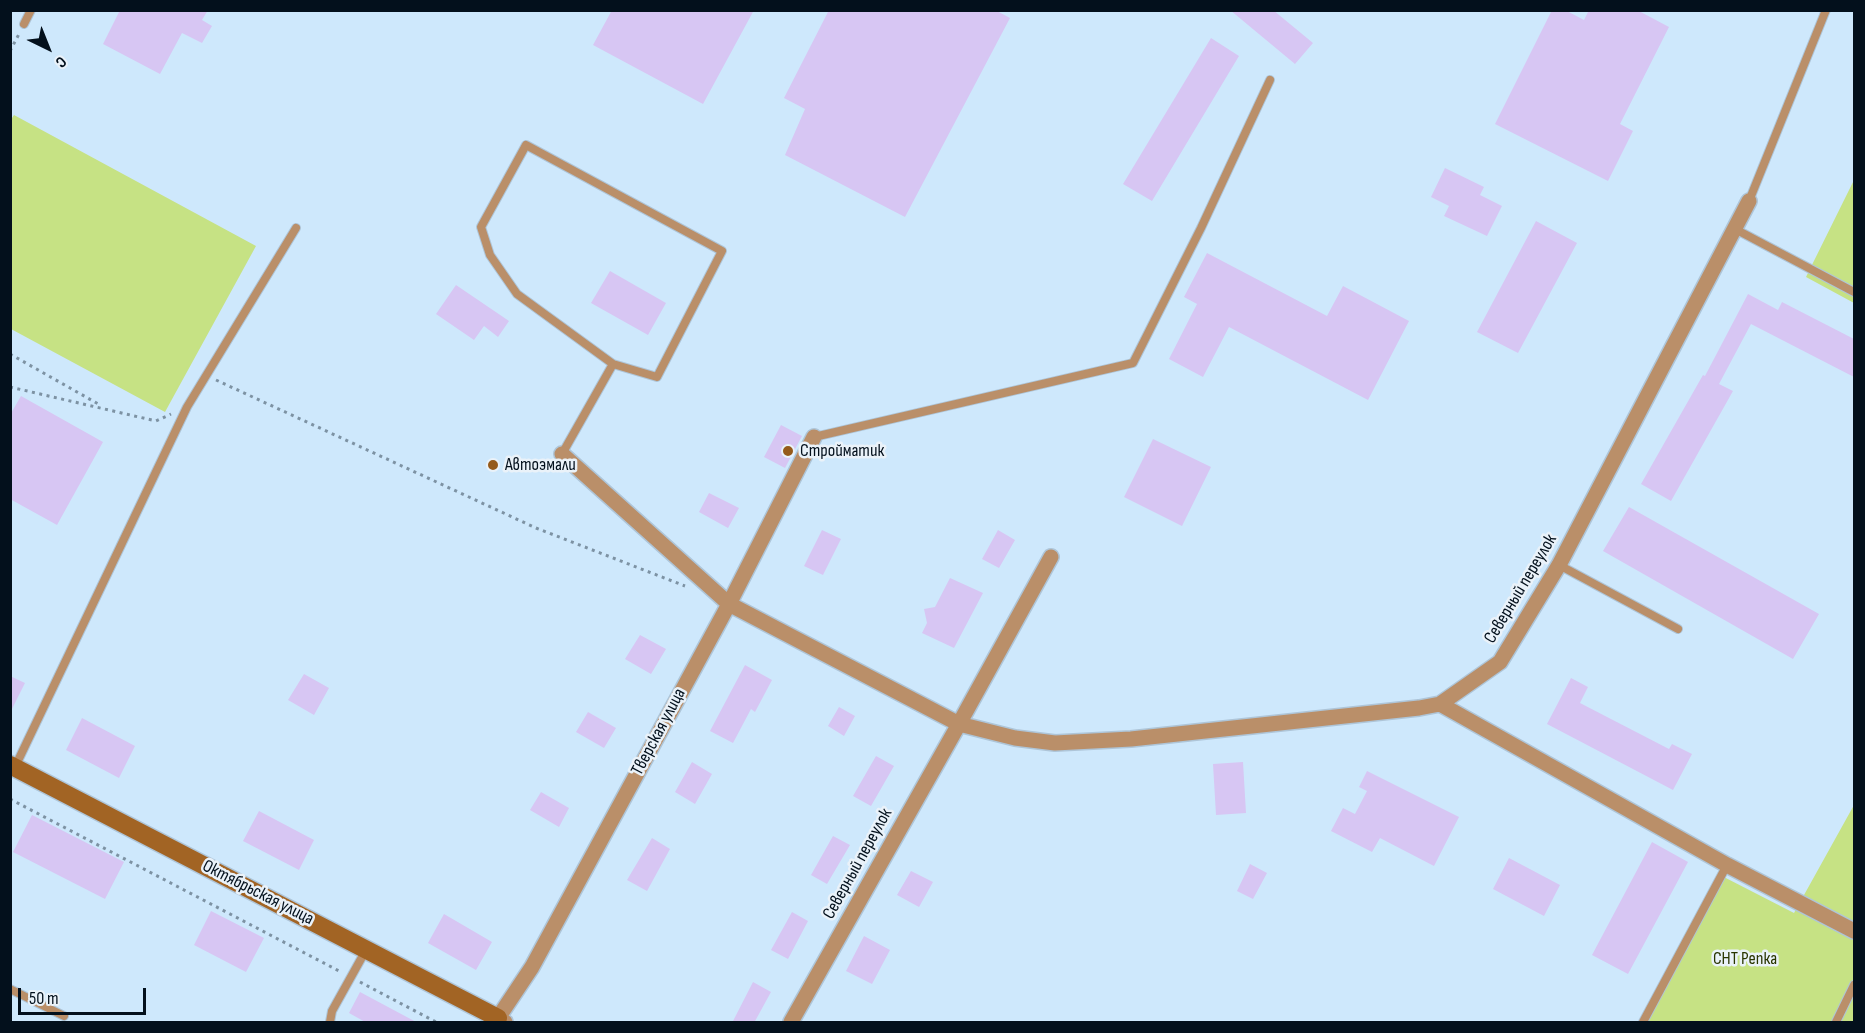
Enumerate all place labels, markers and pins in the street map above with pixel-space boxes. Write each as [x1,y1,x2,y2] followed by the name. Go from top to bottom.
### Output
[800,440,884,462] place label: Стройматик
[781,444,795,458] marker: Стройматик
[505,454,576,476] place label: Автоэмали
[486,458,500,472] marker: Автоэмали

